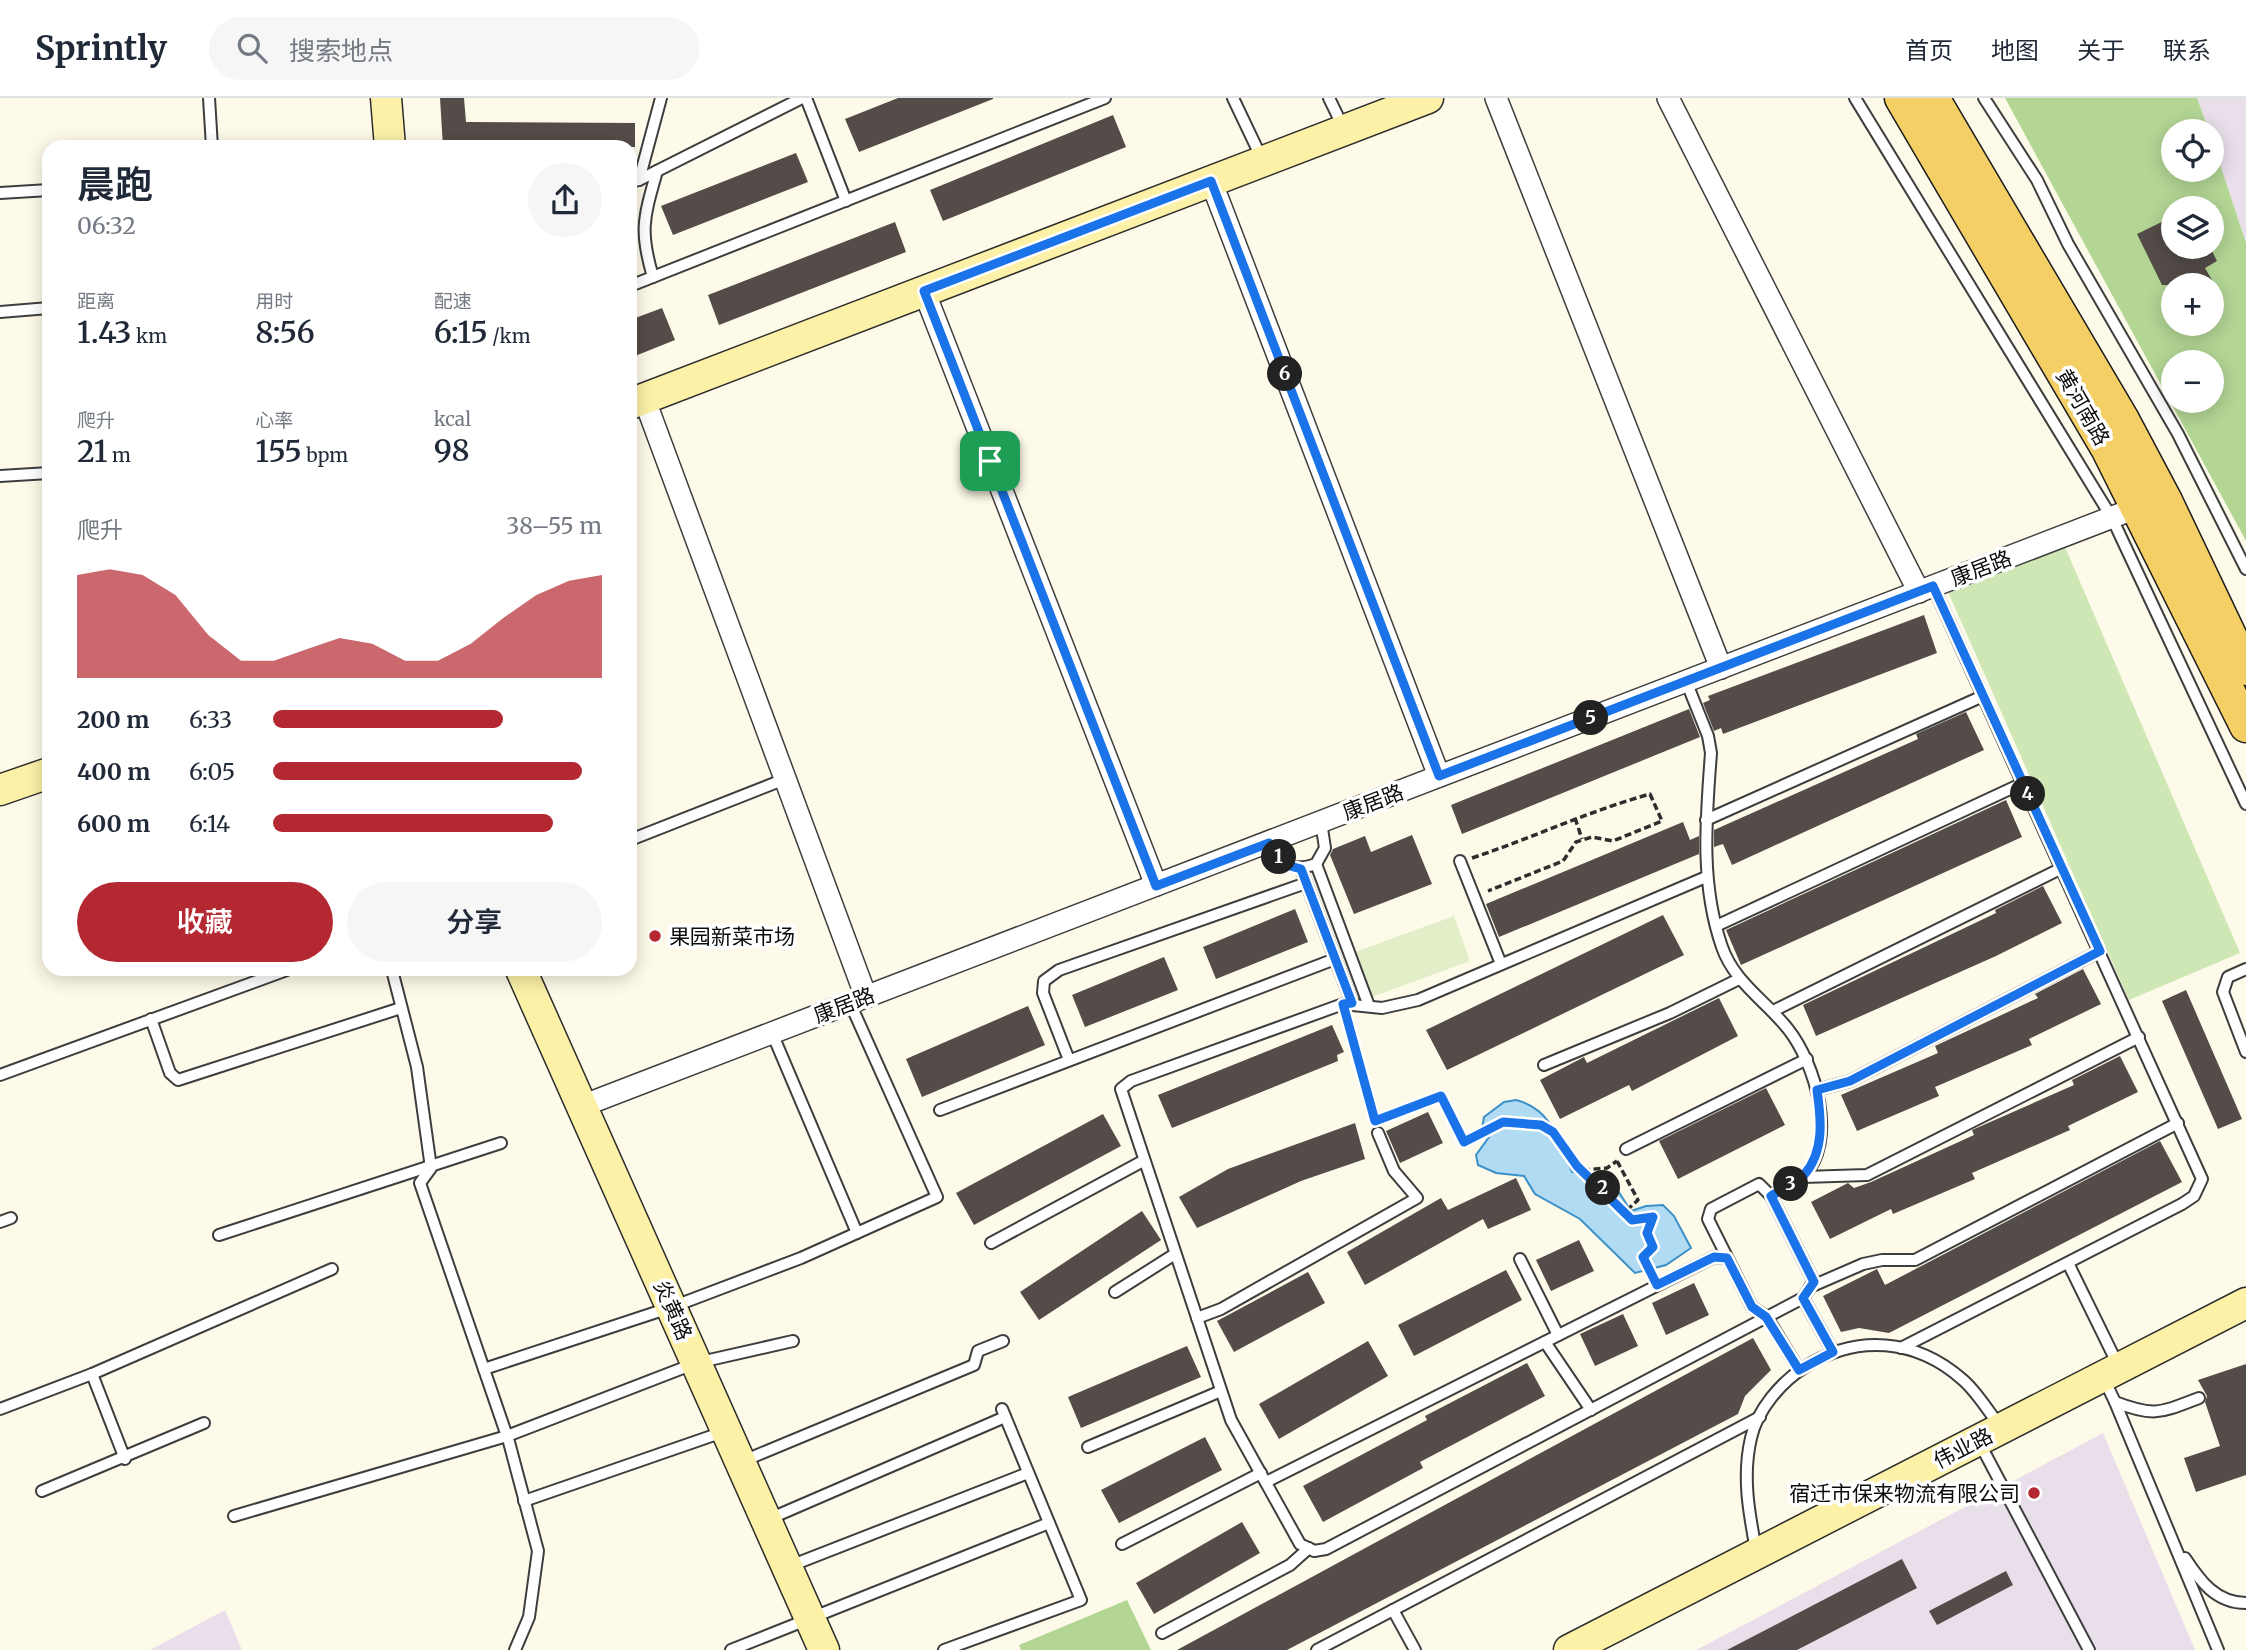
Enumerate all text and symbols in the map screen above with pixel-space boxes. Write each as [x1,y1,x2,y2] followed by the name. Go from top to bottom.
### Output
[209,17,699,80] search box
[35,28,167,69] text: Sprintly
[233,29,271,67] icon: search
[289,34,393,67] text: 搜索地点
[1905,35,1953,66] text: 首页
[1991,35,2039,66] text: 地图
[2077,35,2125,66] text: 关于
[2163,35,2211,66] text: 联系
[2161,119,2224,413] map controls
[2161,119,2224,182] button: locate
[77,161,153,208] text: 晨跑
[528,163,602,237] button: share
[2161,196,2224,259] button: layers
[77,211,136,240] text: 06:32
[2161,273,2224,336] button: +
[77,289,115,313] text: 距离
[255,289,293,313] text: 用时
[434,289,472,313] text: 配速
[77,313,132,351] text: 1.43
[255,313,315,351] text: 8:56
[434,313,488,351] text: 6:15
[132,324,167,348] text: km
[488,324,531,348] text: /km
[2161,350,2224,413] button: −
[1268,356,1302,392] pin: 6
[1279,361,1290,385] text: 6
[2050,364,2116,450] street label: 黄河南路
[434,407,471,431] text: kcal
[77,408,115,432] text: 爬升
[255,408,293,432] text: 心率
[434,431,470,469] text: 98
[960,431,1020,491] pin
[77,432,108,470] text: 21
[255,432,302,470] text: 155
[971,442,1009,480] icon: arrive
[108,443,131,467] text: m
[302,443,348,467] text: bpm
[506,511,602,540] text: 38–55 m
[77,515,123,544] text: 爬升
[1947,544,2015,592] street label: 康居路
[1574,700,1608,736] pin: 5
[77,705,149,734] text: 200 m
[189,705,232,734] text: 6:33
[1585,705,1596,729] text: 5
[77,757,151,786] text: 400 m
[189,757,235,786] text: 6:05
[2010,776,2046,812] pin: 4
[1339,778,1407,826] street label: 康居路
[2021,781,2034,805] text: 4
[77,809,150,838] text: 600 m
[189,809,230,838] text: 6:14
[1262,840,1296,874] pin: 1
[1274,844,1283,868] text: 1
[77,882,333,962] button: 收藏
[347,882,602,962] button: 分享
[669,923,795,950] place label: 果园新菜市场
[647,928,663,944] marker: 果园新菜市场
[810,981,878,1029] street label: 康居路
[1774,1166,1809,1202] pin: 3
[1586,1170,1620,1206] pin: 2
[1785,1171,1796,1195] text: 3
[1597,1175,1608,1199] text: 2
[648,1276,698,1344] street label: 炎黄路
[1929,1422,1997,1474] street label: 伟业路
[1789,1480,2020,1507] place label: 宿迁市保来物流有限公司
[2026,1485,2042,1501] marker: 宿迁市保来物流有限公司

